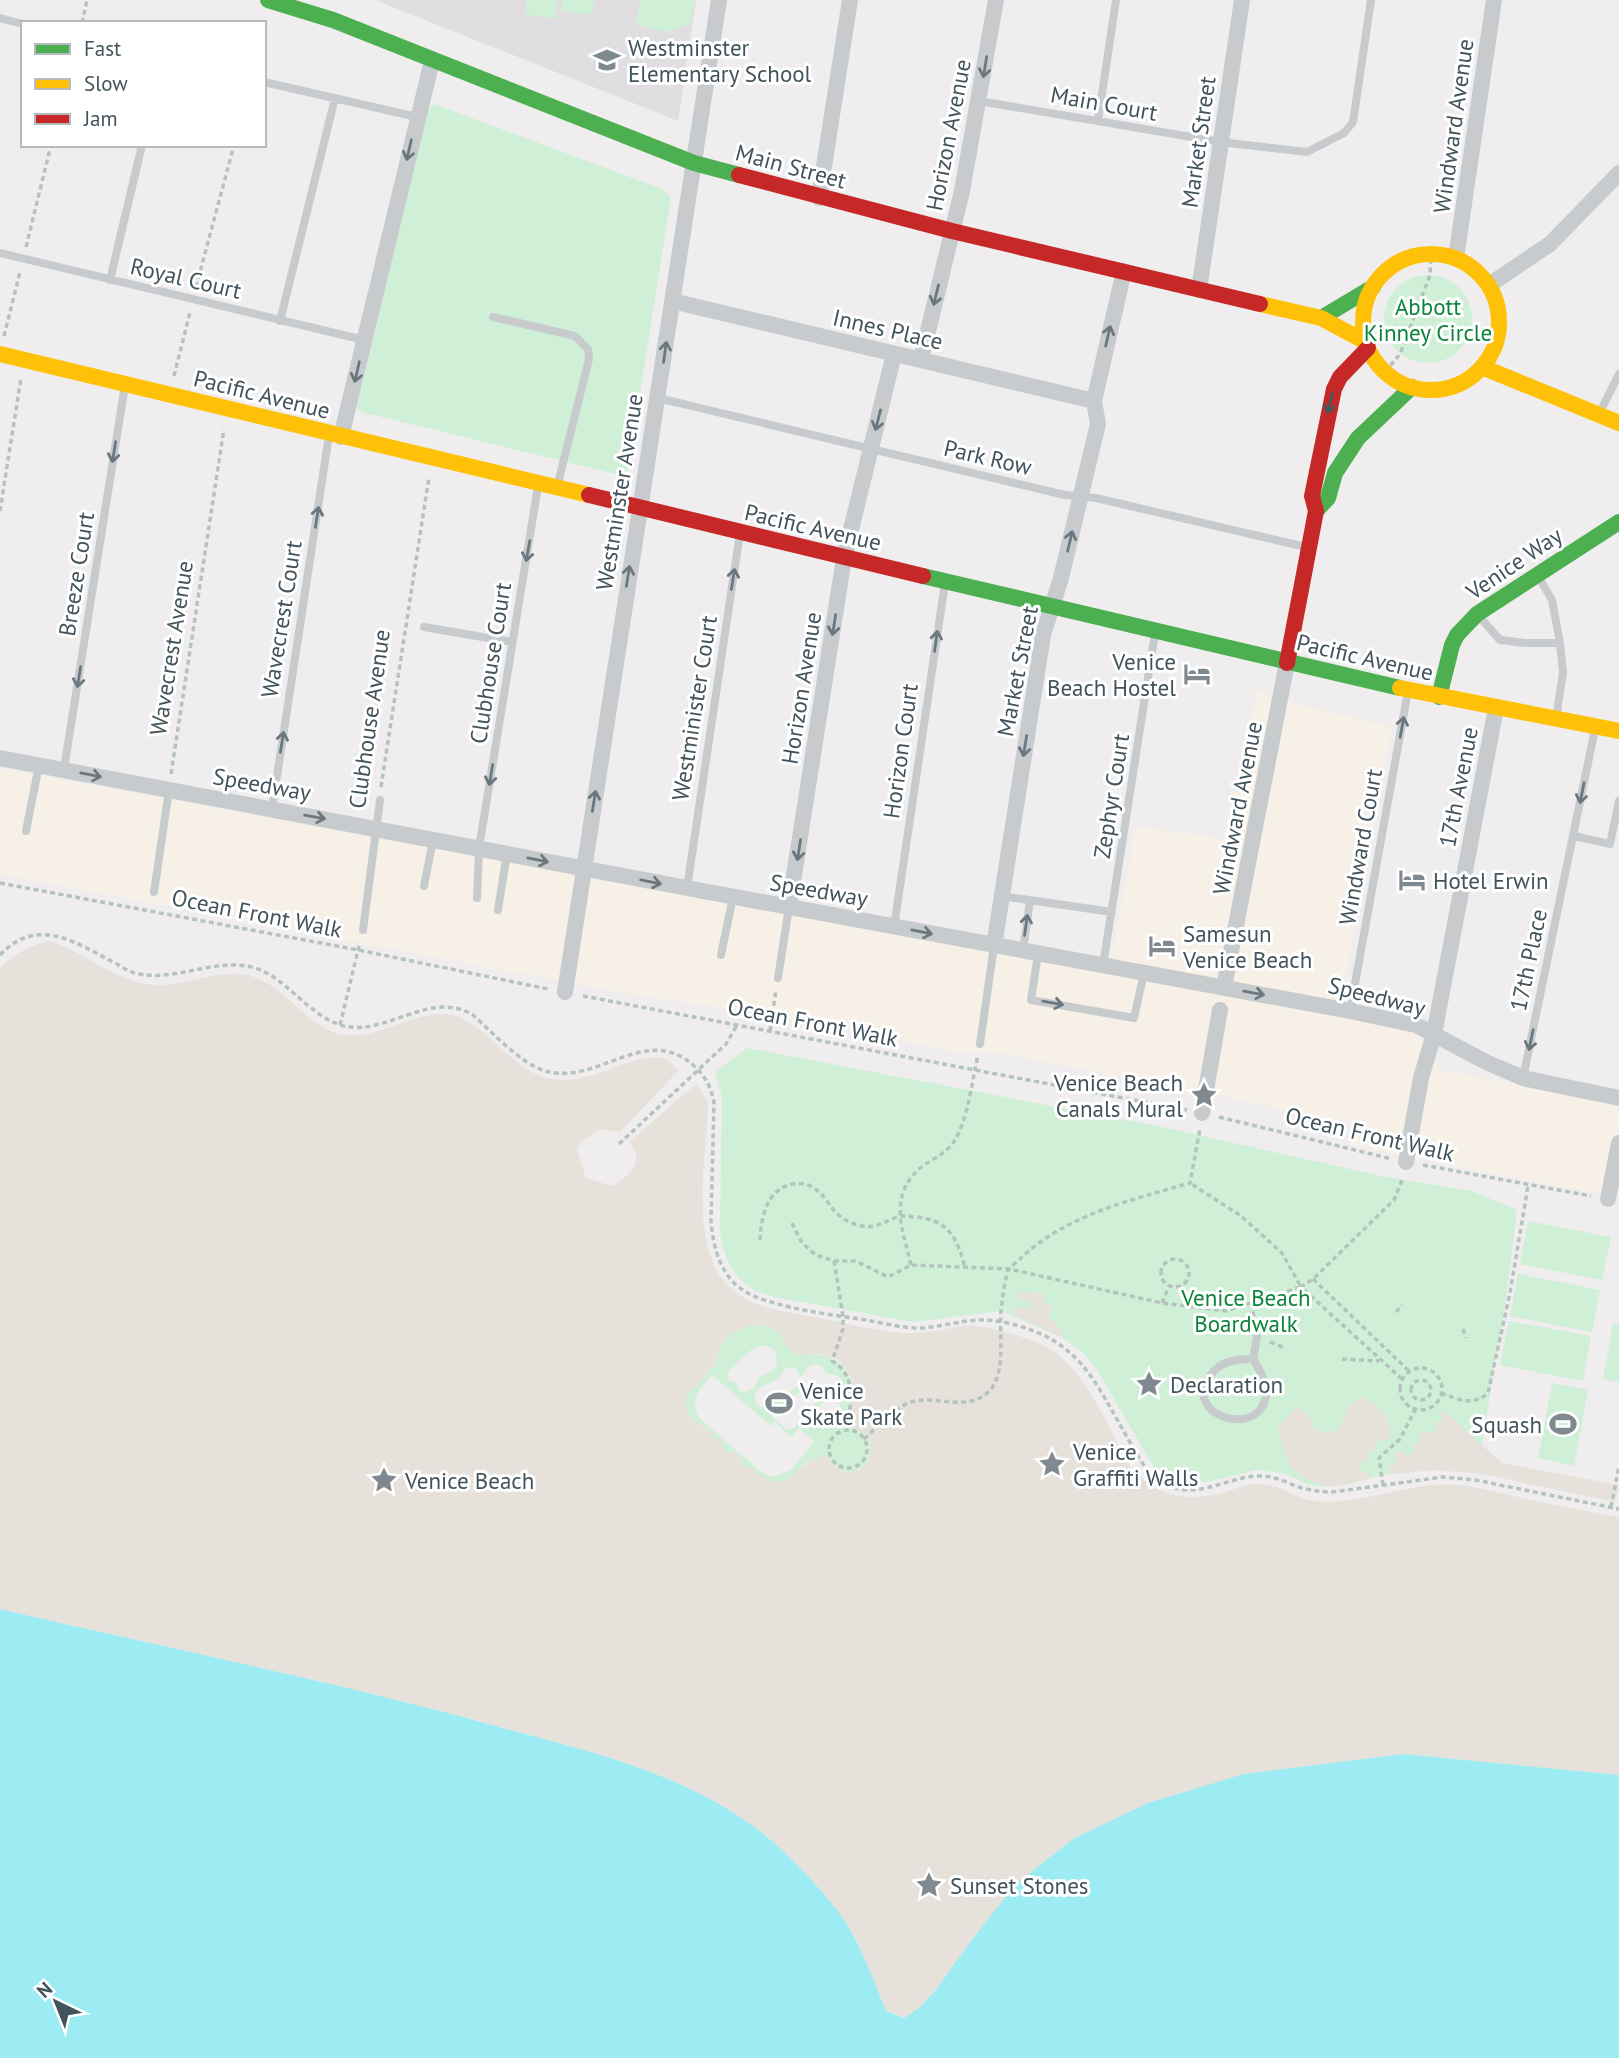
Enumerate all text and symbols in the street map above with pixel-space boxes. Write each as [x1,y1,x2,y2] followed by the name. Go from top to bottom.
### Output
[21,21,266,147] legend
[628,33,812,88] place label: Westminster Elementary School
[84,35,121,62] text: Fast
[1426,37,1480,215] street label: Windward Avenue
[592,45,622,75] school or university icon: Westminster Elementary School
[978,55,991,78] one-way arrow
[919,57,977,213] street label: Horizon Avenue
[84,70,128,97] text: Slow
[1174,74,1222,210] street label: Market Street
[1048,79,1160,127] street label: Main Court
[83,105,118,132] text: Jam
[733,137,850,195] street label: Main Street
[402,139,415,161] one-way arrow
[128,251,244,305] street label: Royal Court
[929,284,942,306] one-way arrow
[1364,292,1492,347] park label: Abbott Kinney Circle
[830,302,946,356] street label: Innes Place
[1103,325,1116,347] one-way arrow
[658,341,671,364] one-way arrow
[350,360,363,383] one-way arrow
[191,363,333,425] street label: Pacific Avenue
[1323,391,1336,414] one-way arrow
[589,392,649,592] street label: Westminster Avenue
[871,408,884,431] one-way arrow
[941,433,1035,481] street label: Park Row
[107,440,120,463] one-way arrow
[742,497,884,557] street label: Pacific Avenue
[310,506,323,529] one-way arrow
[52,510,100,638] street label: Breeze Court
[1460,520,1568,606] street label: Venice Way
[1064,530,1077,553] one-way arrow
[254,538,308,700] street label: Wavecrest Court
[521,539,534,562] one-way arrow
[143,559,199,737] street label: Wavecrest Avenue
[622,566,635,588] one-way arrow
[727,568,740,590] one-way arrow
[463,580,517,746] street label: Clubhouse Court
[990,603,1044,739] street label: Market Street
[775,610,827,766] street label: Horizon Avenue
[665,613,723,803] street label: Westminister Court
[827,613,840,636] one-way arrow
[1294,627,1436,687] street label: Pacific Avenue
[342,628,396,810] street label: Clubhouse Avenue
[930,630,943,653] one-way arrow
[1047,647,1176,702] place label: Venice Beach Hostel
[1182,659,1212,689] hotel icon: Venice Beach Hostel
[72,665,85,688] one-way arrow
[876,681,924,820] street label: Horizon Court
[1396,716,1409,738] one-way arrow
[1206,719,1268,897] street label: Windward Avenue
[1432,724,1484,850] street label: 17th Avenue
[276,731,289,754] one-way arrow
[1087,731,1135,861] street label: Zephyr Court
[1018,734,1031,757] one-way arrow
[211,761,314,807] street label: Speedway
[484,763,497,786] one-way arrow
[1332,766,1388,927] street label: Windward Court
[79,768,102,782] one-way arrow
[1575,781,1588,804] one-way arrow
[588,790,601,813] one-way arrow
[303,811,326,824] one-way arrow
[792,838,805,861] one-way arrow
[526,853,549,867] one-way arrow
[1397,865,1427,895] hotel icon: Hotel Erwin
[1433,866,1549,895] place label: Hotel Erwin
[768,867,871,913] street label: Speedway
[639,875,662,889] one-way arrow
[169,882,345,944] street label: Ocean Front Walk
[1503,906,1553,1014] street label: 17th Place
[1020,915,1033,937] one-way arrow
[1182,919,1312,974] place label: Samesun Venice Beach
[911,926,933,939] one-way arrow
[1147,931,1177,961] hotel icon: Samesun Venice Beach
[1325,970,1429,1022] street label: Speedway
[1242,987,1265,1000] one-way arrow
[725,991,901,1053] street label: Ocean Front Walk
[1041,997,1064,1010] one-way arrow
[1524,1028,1538,1051] one-way arrow
[1053,1068,1183,1123] place label: Venice Beach Canals Mural
[1189,1080,1219,1110] place icon: Venice Beach Canals Mural
[1283,1100,1457,1168] street label: Ocean Front Walk
[1180,1283,1311,1338] park label: Venice Beach Boardwalk
[1134,1369,1164,1399] place icon: Declaration
[1170,1370,1283,1399] place label: Declaration
[799,1376,902,1431] place label: Venice Skate Park
[764,1388,794,1418] sports icon: Venice Skate Park
[1548,1409,1578,1439] sports icon: Squash
[1471,1410,1542,1439] place label: Squash
[1072,1437,1198,1492] place label: Venice Graffiti Walls
[1037,1449,1067,1479] place icon: Venice Graffiti Walls
[369,1465,399,1495] place icon: Venice Beach
[404,1466,534,1495] place label: Venice Beach
[914,1870,944,1900] place icon: Sunset Stones
[950,1871,1089,1900] place label: Sunset Stones
[21,1967,91,2037] north arrow
[32,1977,57,2003] text: N

